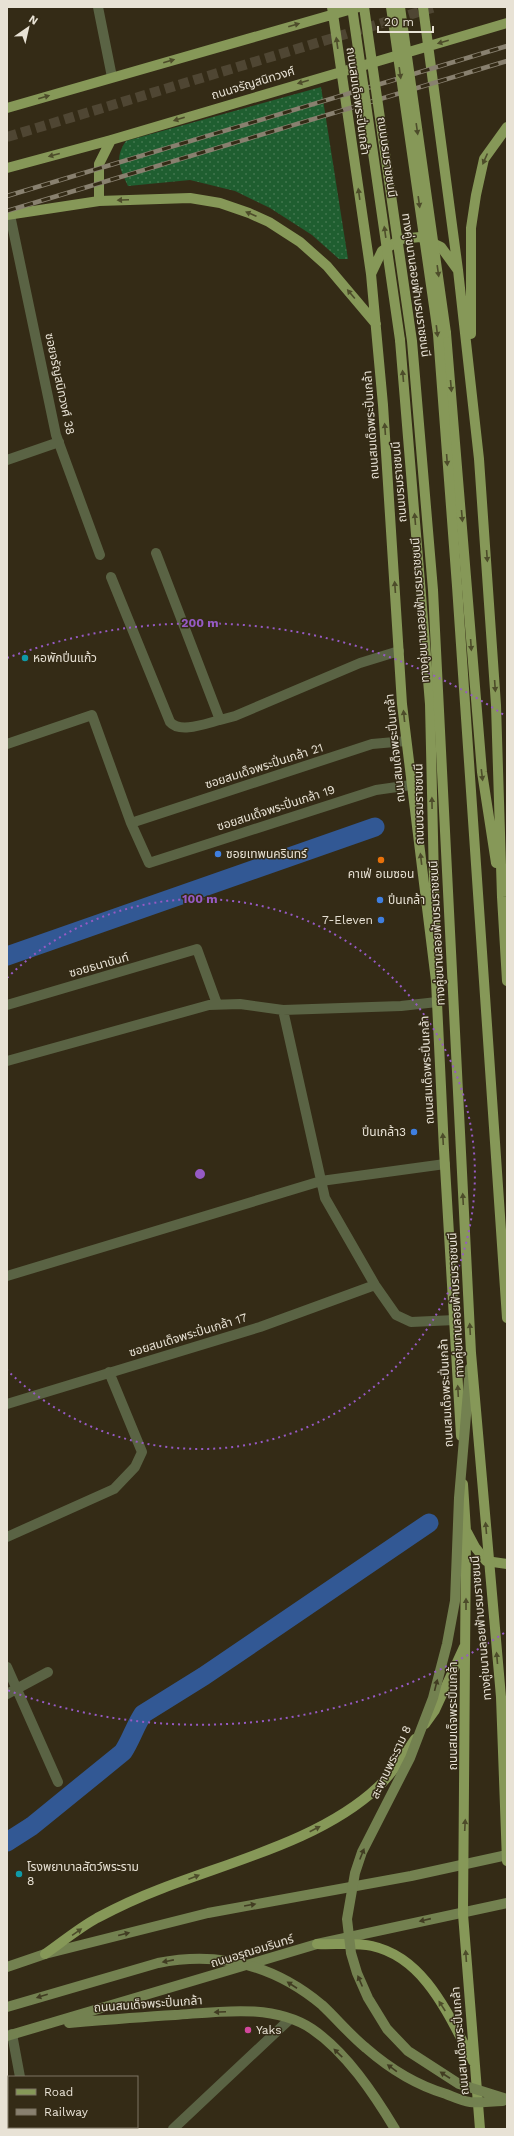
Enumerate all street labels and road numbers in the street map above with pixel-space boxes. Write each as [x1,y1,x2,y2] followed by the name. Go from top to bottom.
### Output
[344,46,374,156] street label: ถนนสมเด็จพระปิ่นเกล้า
[210,64,296,102] street label: ถนนจรัญสนิทวงศ์
[374,116,400,198] street label: ถนนบรมราชชนนี
[399,212,433,358] street label: ทางคู่ขนานลอยฟ้าบรมราชชนนี
[42,332,78,436] street label: ซอยจรัญสนิทวงศ์ 38
[359,370,382,480] street label: ถนนสมเด็จพระปิ่นเกล้า
[388,441,410,523] street label: ถนนบรมราชชนนี
[408,537,432,683] street label: ทางคู่ขนานลอยฟ้าบรมราชชนนี
[381,693,408,803] street label: ถนนสมเด็จพระปิ่นเกล้า
[203,739,325,792] street label: ซอยสมเด็จพระปิ่นเกล้า 21
[411,763,427,845] street label: ถนนบรมราชชนนี
[215,781,337,834] street label: ซอยสมเด็จพระปิ่นเกล้า 19
[426,860,448,1006] street label: ทางคู่ขนานลอยฟ้าบรมราชชนนี
[68,950,130,980] street label: ซอยธนานันท์
[416,1015,437,1125] street label: ถนนสมเด็จพระปิ่นเกล้า
[445,1232,467,1378] street label: ทางคู่ขนานลอยฟ้าบรมราชชนนี
[127,1309,249,1360] street label: ซอยสมเด็จพระปิ่นเกล้า 17
[435,1338,456,1448] street label: ถนนสมเด็จพระปิ่นเกล้า
[468,1555,494,1701] street label: ทางคู่ขนานลอยฟ้าบรมราชชนนี
[445,1662,460,1770] street label: ถนนสมเด็จพระปิ่นเกล้า
[368,1723,414,1801] street label: สะพานพระราม 8
[209,1932,296,1970] street label: ถนนอรุณอมรินทร์
[447,1986,472,2096] street label: ถนนสมเด็จพระปิ่นเกล้า
[93,1992,203,2015] street label: ถนนสมเด็จพระปิ่นเกล้า

